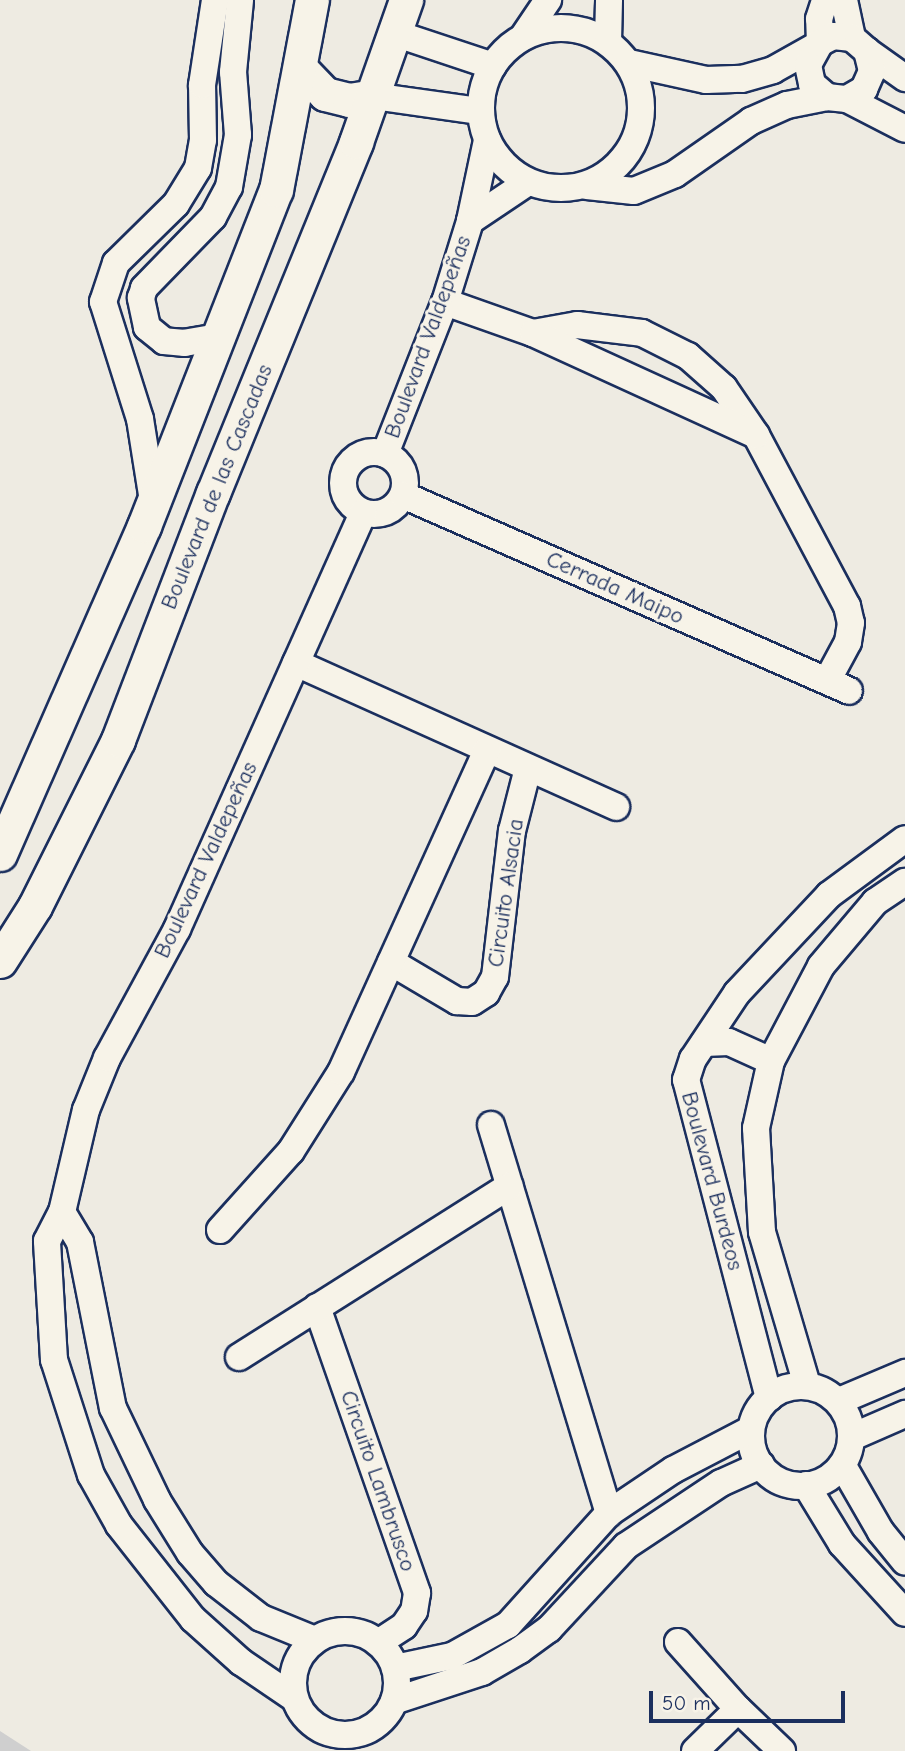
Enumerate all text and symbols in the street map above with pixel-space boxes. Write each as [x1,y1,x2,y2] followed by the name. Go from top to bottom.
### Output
[379,232,477,442] street label: Boulevard Valdepeñas
[155,361,279,613] street label: Boulevard de las Cascadas
[542,545,688,631] street label: Cerrada Maipo
[148,757,264,963] street label: Boulevard Valdepeñas
[482,817,530,969] street label: Circuito Alsacia
[675,1089,749,1273] street label: Boulevard Burdeos
[334,1387,422,1575] street label: Circuito Lambrusco
[653,1678,849,1722] scale bar
[662,1691,711,1715] text: 50 m

